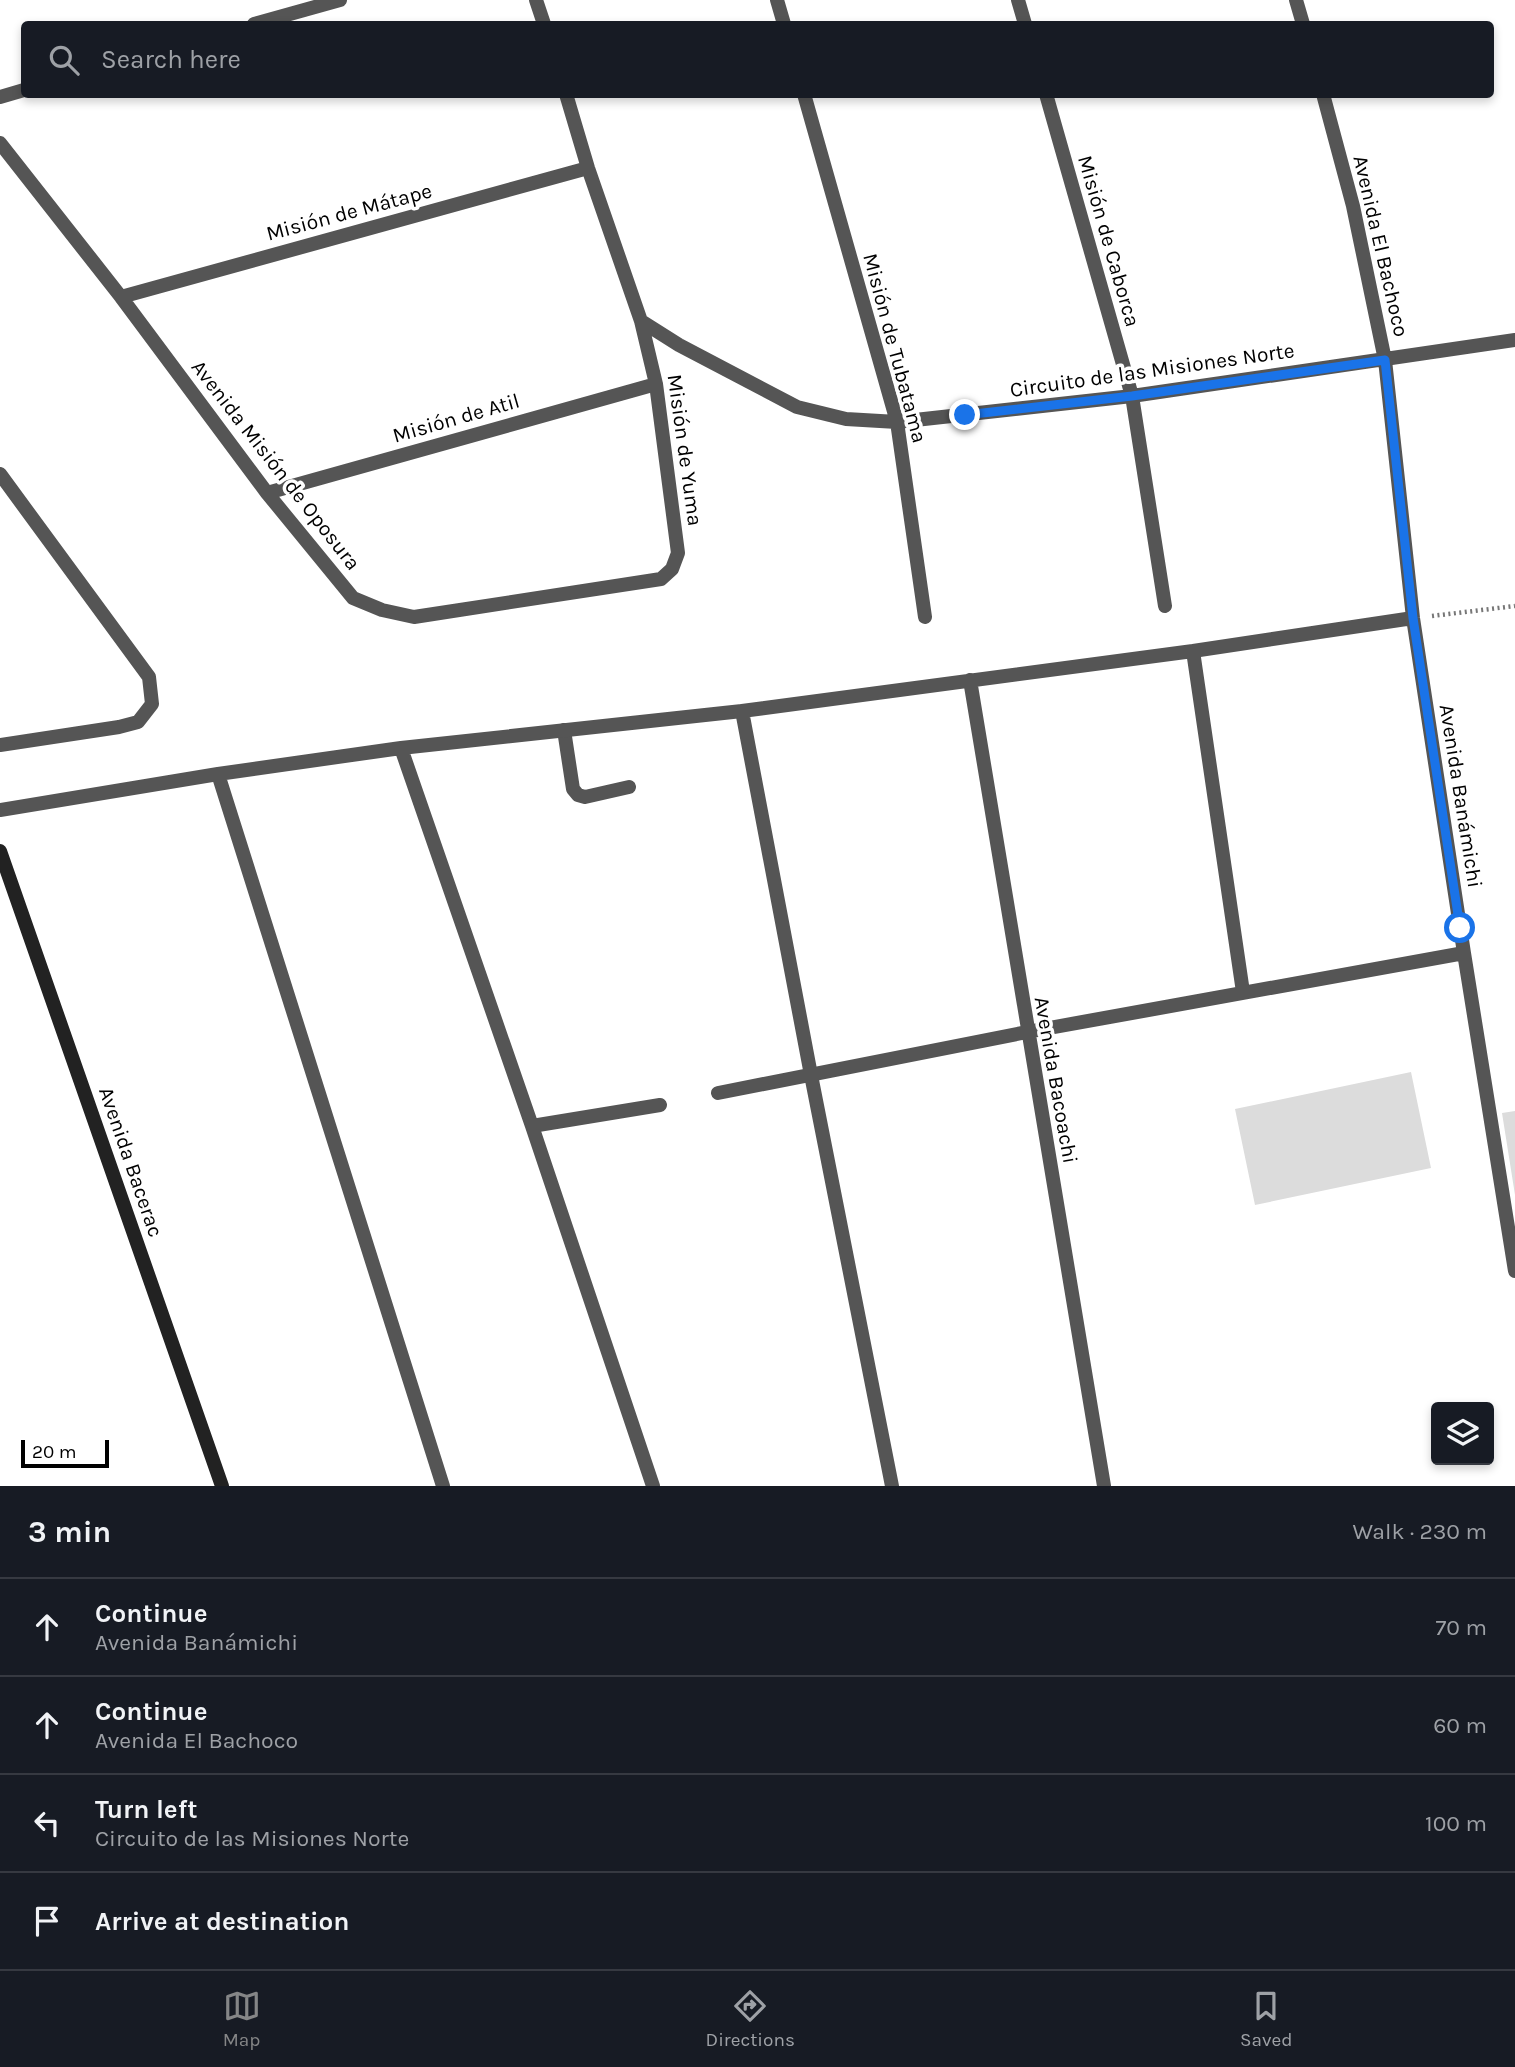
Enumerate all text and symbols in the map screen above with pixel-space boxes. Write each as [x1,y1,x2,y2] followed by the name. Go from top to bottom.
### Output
[21,21,1494,98] search box
[45,41,83,79] icon: search
[101,44,241,75] text: Search here
[1073,153,1145,329] street label: Misión de Caborca
[1348,153,1414,339] street label: Avenida El Bachoco
[264,178,434,246] street label: Misión de Mátape
[858,251,932,445] street label: Misión de Tubatama
[1008,338,1296,402] street label: Circuito de las Misiones Norte
[187,355,365,575] street label: Avenida Misión de Oposura
[662,373,708,527] street label: Misión de Yuma
[390,388,522,448] street label: Misión de Atil
[949,399,980,430] route end
[1435,703,1487,889] street label: Avenida Banámichi
[1444,912,1475,943] route start
[1029,995,1083,1165] street label: Avenida Bacoachi
[94,1084,168,1240] street label: Avenida Bacerac
[1431,1402,1494,1465] map controls
[1431,1402,1494,1465] button: layers
[21,1437,108,1469] scale bar
[32,1441,77,1463] text: 20 m
[28,1514,111,1550] text: 3 min
[1353,1518,1487,1545] text: Walk · 230 m
[95,1598,207,1629] text: Continue
[28,1608,66,1646] icon: ahead
[1436,1614,1487,1641] text: 70 m
[95,1629,298,1656] text: Avenida Banámichi
[95,1696,207,1727] text: Continue
[28,1706,66,1744] icon: ahead
[1433,1712,1487,1739] text: 60 m
[95,1727,298,1754] text: Avenida El Bachoco
[95,1794,197,1825] text: Turn left
[28,1804,66,1842] icon: left
[1425,1810,1487,1837] text: 100 m
[95,1825,409,1852] text: Circuito de las Misiones Norte
[28,1902,66,1940] icon: arrive
[95,1906,349,1937] text: Arrive at destination
[223,1987,261,2051] tab: Map
[706,1987,795,2051] tab: Directions
[1240,1987,1292,2051] tab: Saved

